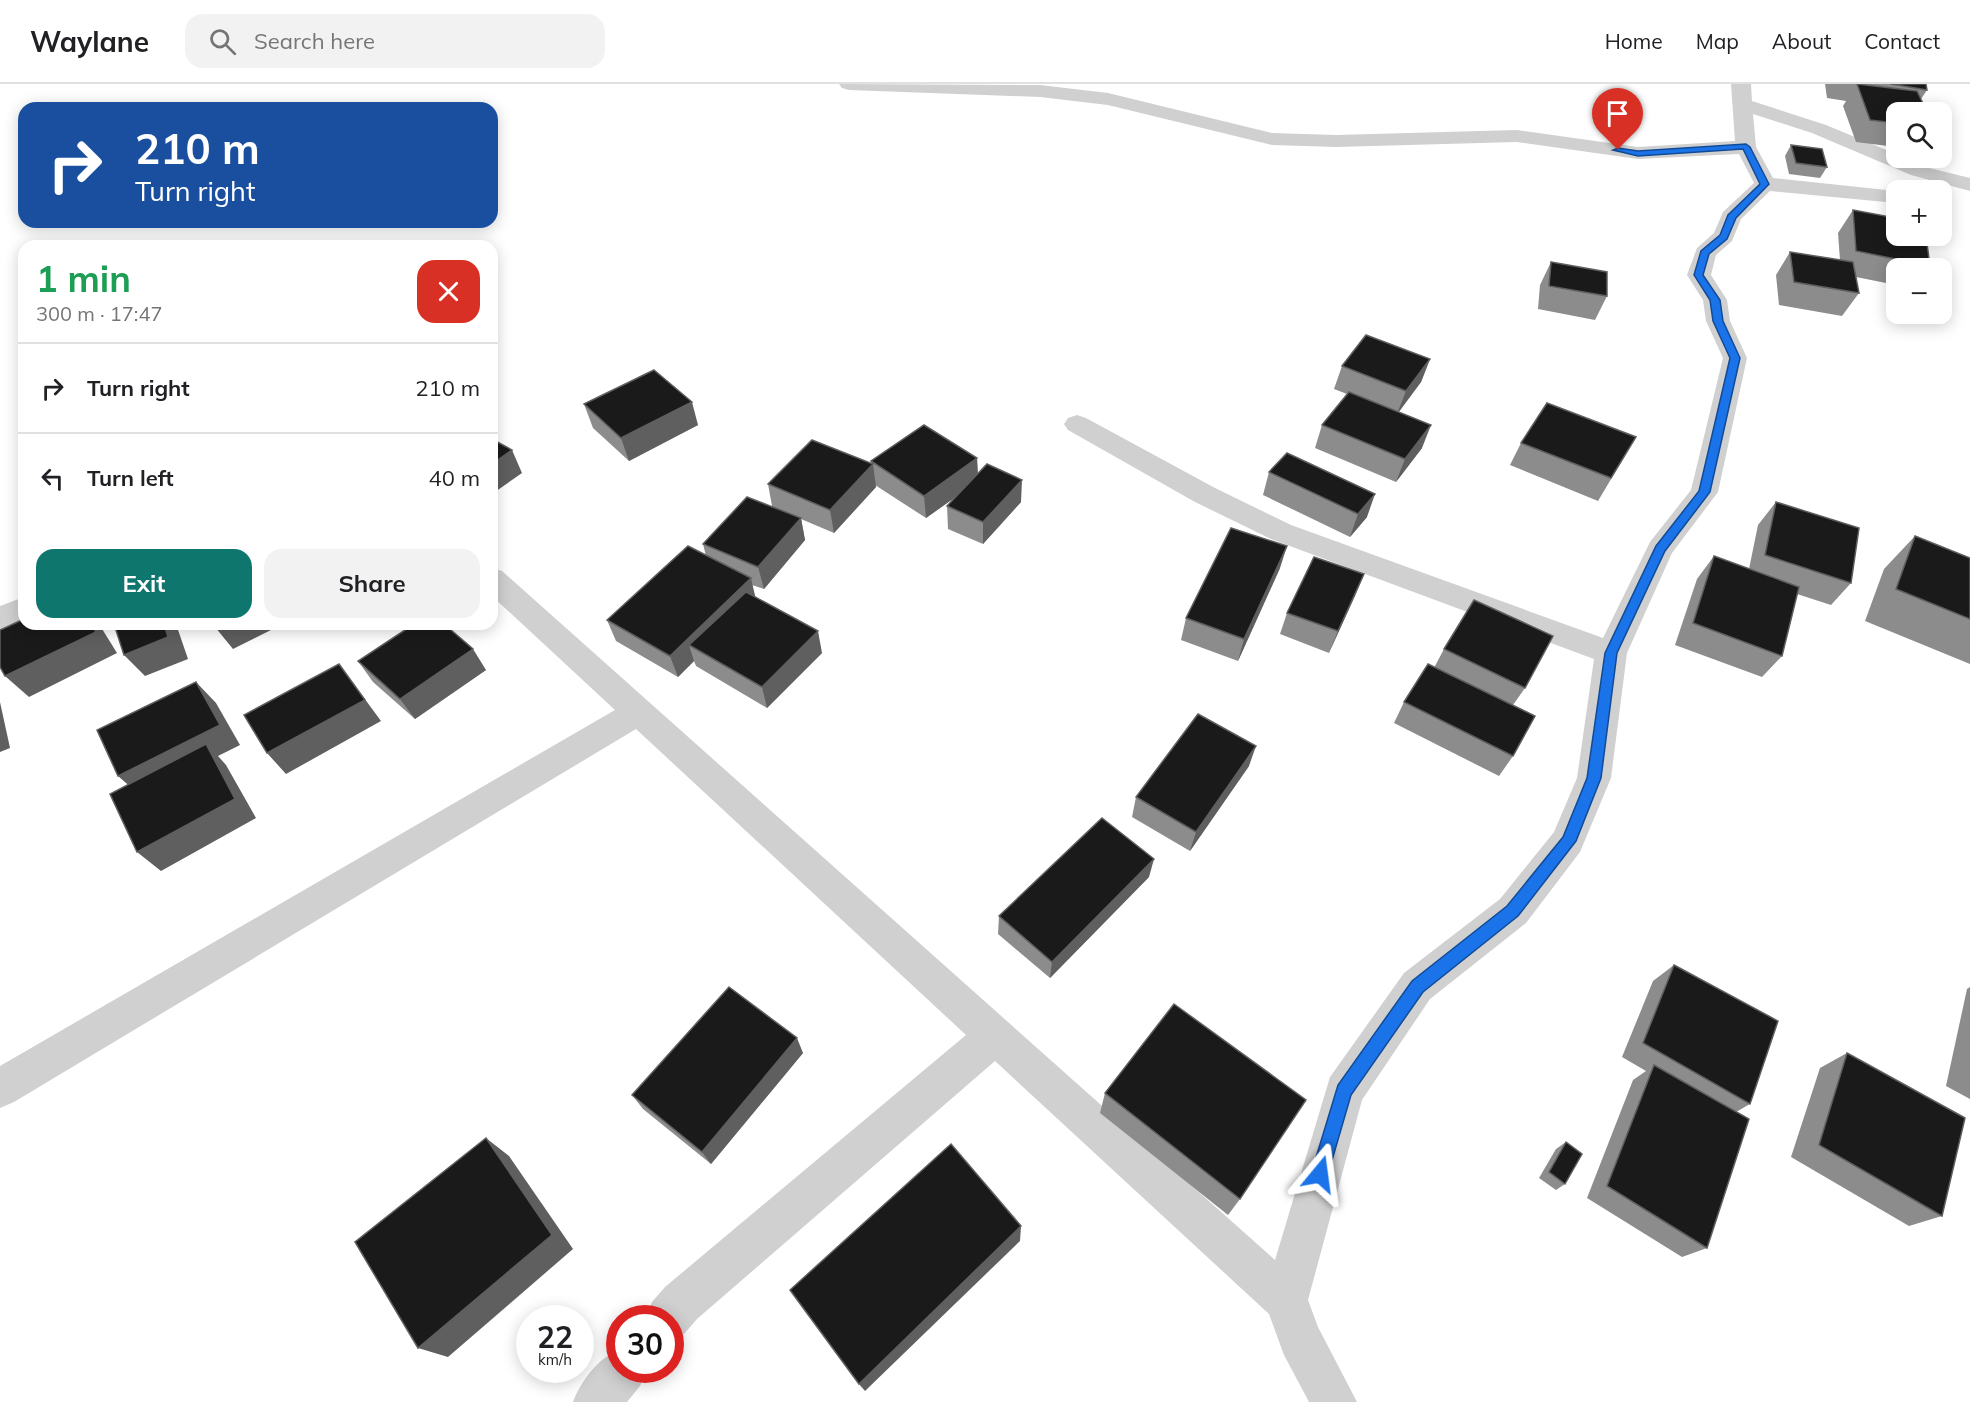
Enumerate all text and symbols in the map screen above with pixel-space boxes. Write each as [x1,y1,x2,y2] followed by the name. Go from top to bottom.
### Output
[185,14,605,68] search box
[30,24,149,59] text: Waylane
[206,25,239,58] icon: search
[254,27,375,55] text: Search here
[1605,28,1663,54] text: Home
[1696,28,1739,54] text: Map
[1772,28,1831,54] text: About
[1864,28,1940,54] text: Contact
[1592,88,1643,150] pin
[1601,97,1634,130] icon: arrive
[1886,102,1952,324] map controls
[1886,102,1952,168] button: search
[135,122,260,175] text: 210 m
[36,126,114,204] icon: right
[135,174,255,208] text: Turn right
[1886,180,1952,246] button: +
[36,256,131,301] text: 1 min
[1886,258,1952,324] button: −
[417,260,480,323] button: close
[36,301,162,326] text: 300 m · 17:47
[36,372,69,405] icon: right
[87,374,190,402] text: Turn right
[415,374,480,402] text: 210 m
[36,462,69,495] icon: left
[87,464,174,492] text: Turn left
[429,464,480,492] text: 40 m
[36,549,252,618] button: Exit
[264,549,480,618] button: Share
[1288,1142,1352,1206] position arrow
[606,1305,684,1383] speed limit sign: 30
[537,1318,573,1356] text: 22
[538,1350,572,1369] text: km/h

